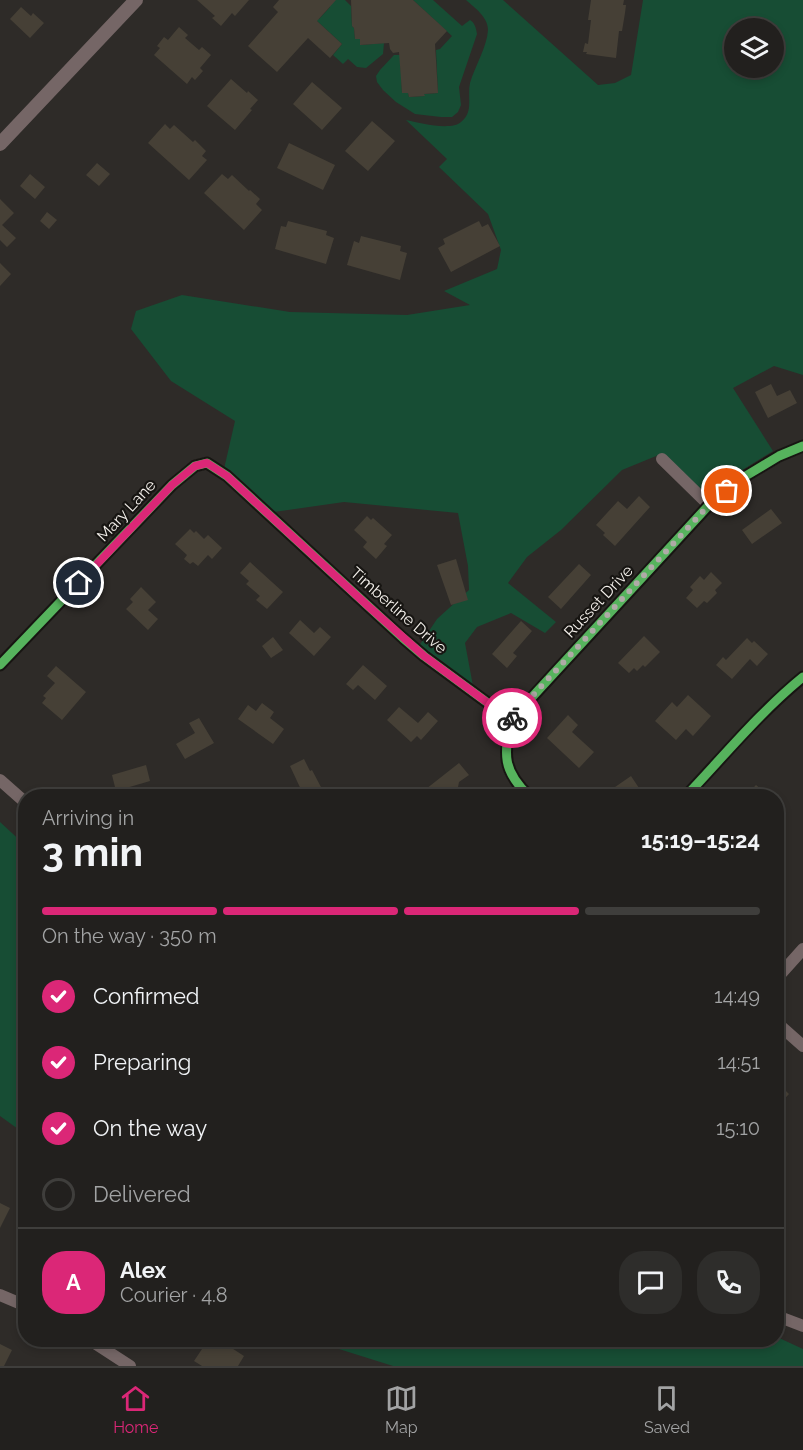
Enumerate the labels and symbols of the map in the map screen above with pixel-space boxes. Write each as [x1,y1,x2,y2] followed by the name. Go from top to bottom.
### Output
[701,465,752,516] pin
[93,476,160,545] street label: Mary Lane
[53,557,104,608] pin
[560,561,637,642] street label: Russet Drive
[347,563,451,657] street label: Timberline Drive
[482,688,542,748] courier

